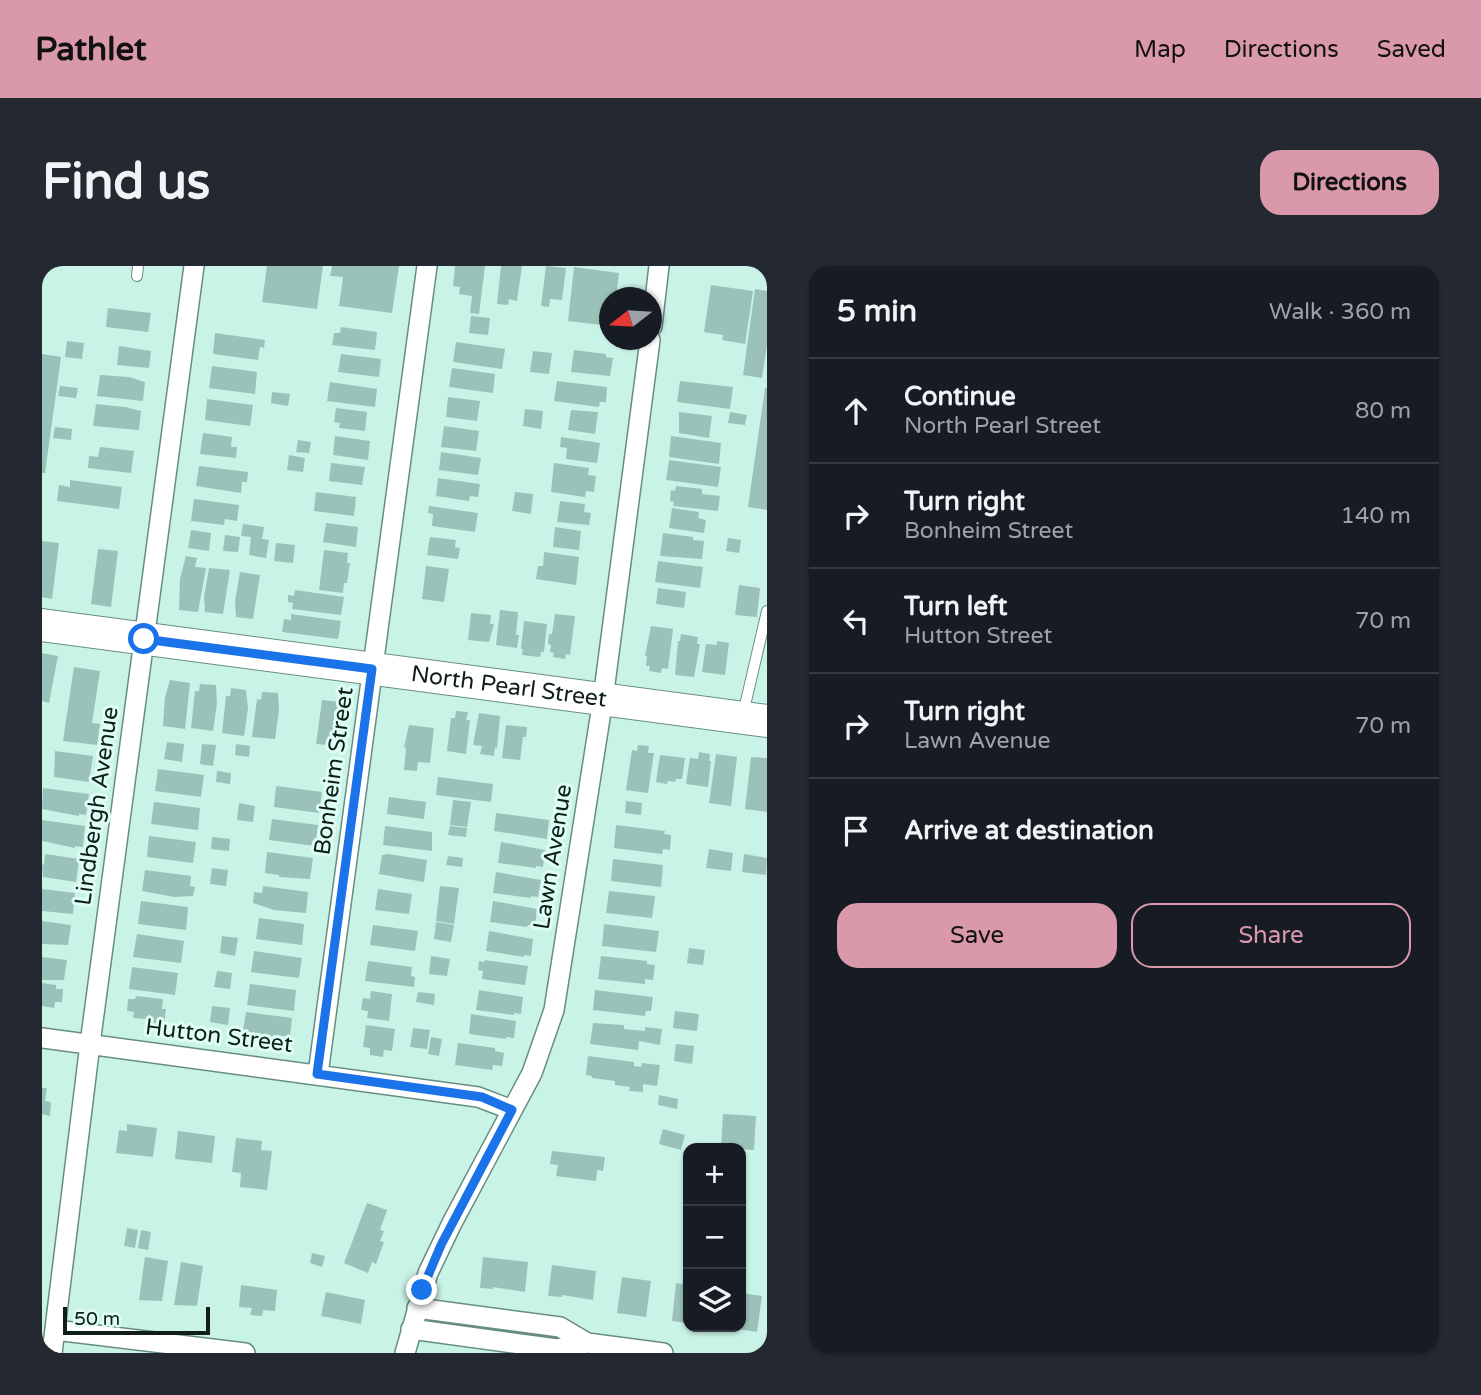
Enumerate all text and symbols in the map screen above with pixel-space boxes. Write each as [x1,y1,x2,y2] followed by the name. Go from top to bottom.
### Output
[35,30,147,69] text: Pathlet
[1134,35,1186,64] text: Map
[1224,35,1339,64] text: Directions
[1377,35,1446,64] text: Saved
[1260,150,1439,215] button: Directions
[42,153,210,212] text: Find us
[599,287,662,350] north arrow
[837,293,917,330] text: 5 min
[1269,298,1411,326] text: Walk · 360 m
[904,381,1016,412] text: Continue
[837,392,875,430] icon: ahead
[1355,397,1411,425] text: 80 m
[904,412,1101,440] text: North Pearl Street
[904,486,1025,517] text: Turn right
[837,497,875,535] icon: right
[1341,502,1411,530] text: 140 m
[904,517,1073,545] text: Bonheim Street
[904,591,1007,622] text: Turn left
[837,602,875,640] icon: left
[1355,607,1411,635] text: 70 m
[904,622,1052,650] text: Hutton Street
[128,623,159,654] route start
[409,660,609,714] street label: North Pearl Street
[308,685,360,857] street label: Bonheim Street
[904,696,1025,727] text: Turn right
[69,705,125,907] street label: Lindbergh Avenue
[837,707,875,745] icon: right
[1355,712,1411,740] text: 70 m
[904,727,1051,755] text: Lawn Avenue
[528,782,578,932] street label: Lawn Avenue
[837,812,875,850] icon: arrive
[904,815,1154,846] text: Arrive at destination
[837,903,1117,968] button: Save
[1131,903,1411,968] button: Share
[144,1013,294,1059] street label: Hutton Street
[683,1143,746,1332] map controls
[683,1143,746,1206] button: +
[683,1206,746,1269] button: −
[683,1269,746,1332] button: layers
[406,1274,437,1305] route end
[63,1304,210,1336] scale bar
[74,1308,120,1330] text: 50 m

